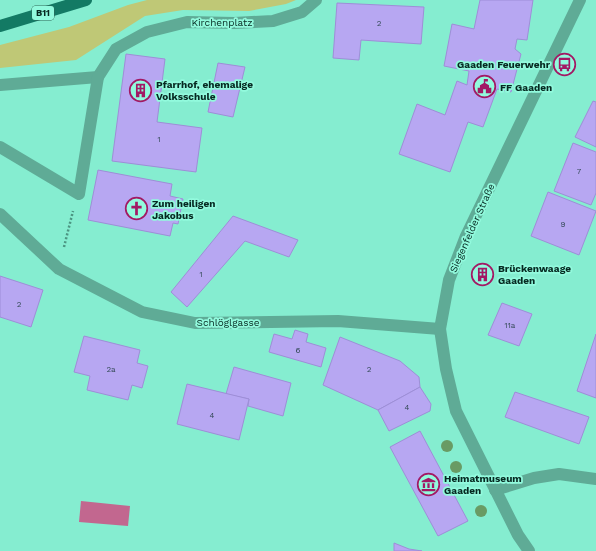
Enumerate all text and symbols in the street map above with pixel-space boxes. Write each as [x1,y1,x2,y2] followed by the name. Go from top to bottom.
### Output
[32,6,54,20] road number: B11
[191,17,253,28] street label: Kirchenplatz
[377,19,382,28] house number: 2
[552,51,578,77] bus stop icon: Gaaden Feuerwehr
[457,59,551,70] place label: Gaaden Feuerwehr
[471,74,497,100] public building icon: FF Gaaden
[128,77,154,103] building icon: Pfarrhof, ehemalige Volksschule
[156,79,253,102] place label: Pfarrhof, ehemalige Volksschule
[500,82,552,93] place label: FF Gaaden
[157,135,161,144] house number: 1
[577,167,582,176] house number: 7
[447,182,497,274] street label: Siegenfelder Straße
[123,196,149,222] church icon: Zum heiligen Jakobus
[152,198,215,221] place label: Zum heiligen Jakobus
[561,220,566,229] house number: 9
[469,261,495,287] building icon: Brückenwaage Gaaden
[498,263,571,286] place label: Brückenwaage Gaaden
[199,270,203,279] house number: 1
[17,300,22,309] house number: 2
[197,317,260,328] street label: Schlöglgasse
[505,321,516,330] house number: 11a
[296,346,301,355] house number: 6
[106,365,116,374] house number: 2a
[367,365,372,374] house number: 2
[405,403,410,412] house number: 4
[210,411,215,420] house number: 4
[416,471,442,497] museum icon: Heimatmuseum Gaaden
[444,473,522,496] place label: Heimatmuseum Gaaden

